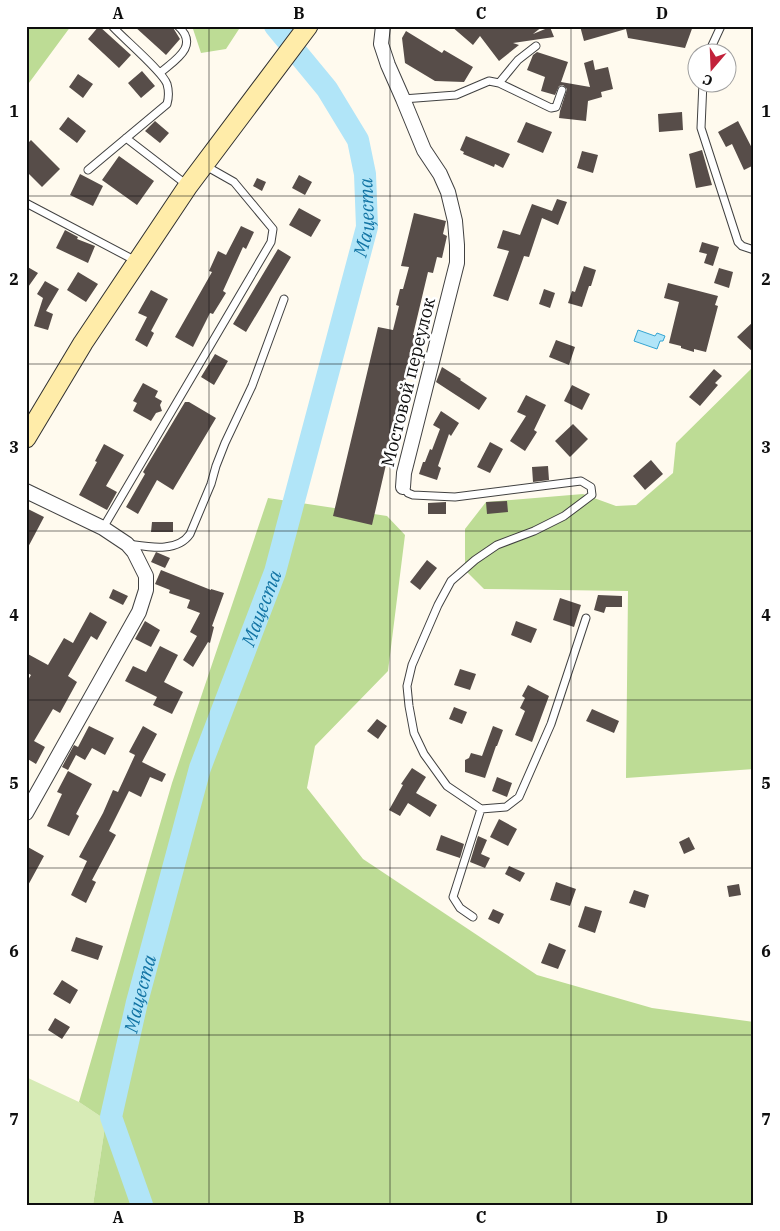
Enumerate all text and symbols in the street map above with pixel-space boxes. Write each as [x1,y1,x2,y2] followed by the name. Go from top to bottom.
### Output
[112,3,124,23] text: A
[293,3,305,23] text: B
[476,3,486,23] text: C
[656,3,668,23] text: D
[688,42,738,92] north arrow
[700,70,715,90] text: С
[9,101,19,121] text: 1
[761,101,771,121] text: 1
[347,177,379,260] water label: Мацеста
[9,269,19,289] text: 2
[761,269,771,289] text: 2
[376,294,440,469] street label: Мостовой переулок
[9,437,19,457] text: 3
[761,437,771,457] text: 3
[236,566,287,650] water label: Мацеста
[9,605,19,625] text: 4
[761,605,771,625] text: 4
[9,773,19,793] text: 5
[761,773,771,793] text: 5
[9,941,19,961] text: 6
[761,941,771,961] text: 6
[118,951,161,1036] water label: Мацеста
[9,1109,19,1129] text: 7
[761,1109,771,1129] text: 7
[112,1207,124,1227] text: A
[293,1207,305,1227] text: B
[476,1207,486,1227] text: C
[656,1207,668,1227] text: D

